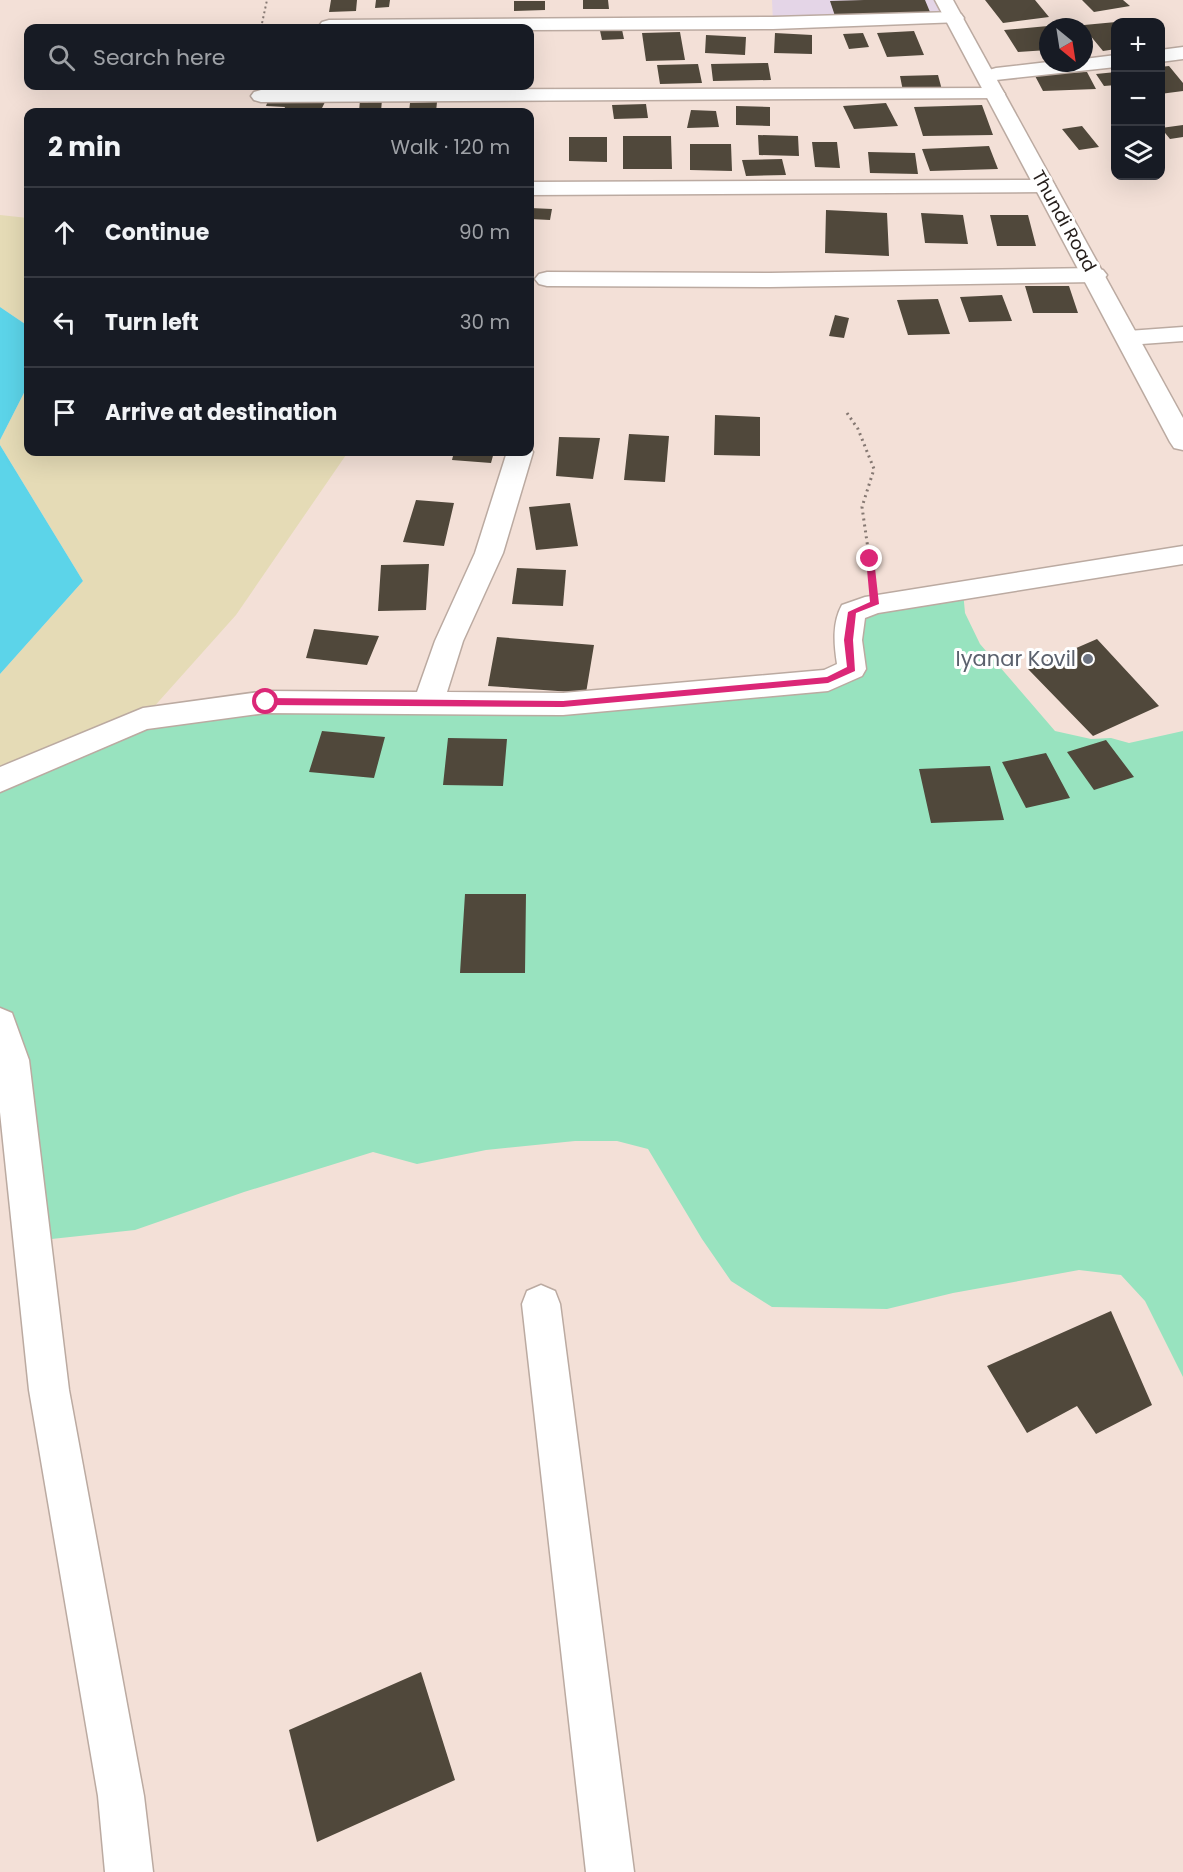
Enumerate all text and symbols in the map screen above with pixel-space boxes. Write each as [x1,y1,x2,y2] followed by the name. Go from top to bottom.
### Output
[1039,18,1093,72] north arrow
[1111,18,1165,180] map controls
[1111,18,1165,72] button: +
[24,24,534,90] search box
[45,41,78,74] icon: search
[93,42,226,73] text: Search here
[1111,72,1165,126] button: −
[1111,126,1165,180] button: layers
[48,129,121,165] text: 2 min
[390,133,510,161] text: Walk · 120 m
[1026,166,1103,276] street label: Thundi Road
[48,216,81,249] icon: ahead
[105,217,209,248] text: Continue
[459,218,510,246] text: 90 m
[48,306,81,339] icon: left
[105,307,199,338] text: Turn left
[460,308,510,336] text: 30 m
[48,396,81,429] icon: arrive
[105,397,337,428] text: Arrive at destination
[856,545,882,571] route end
[956,644,1076,673] place label: Iyanar Kovil
[1081,652,1095,666] marker: Iyanar Kovil
[252,688,278,714] route start

